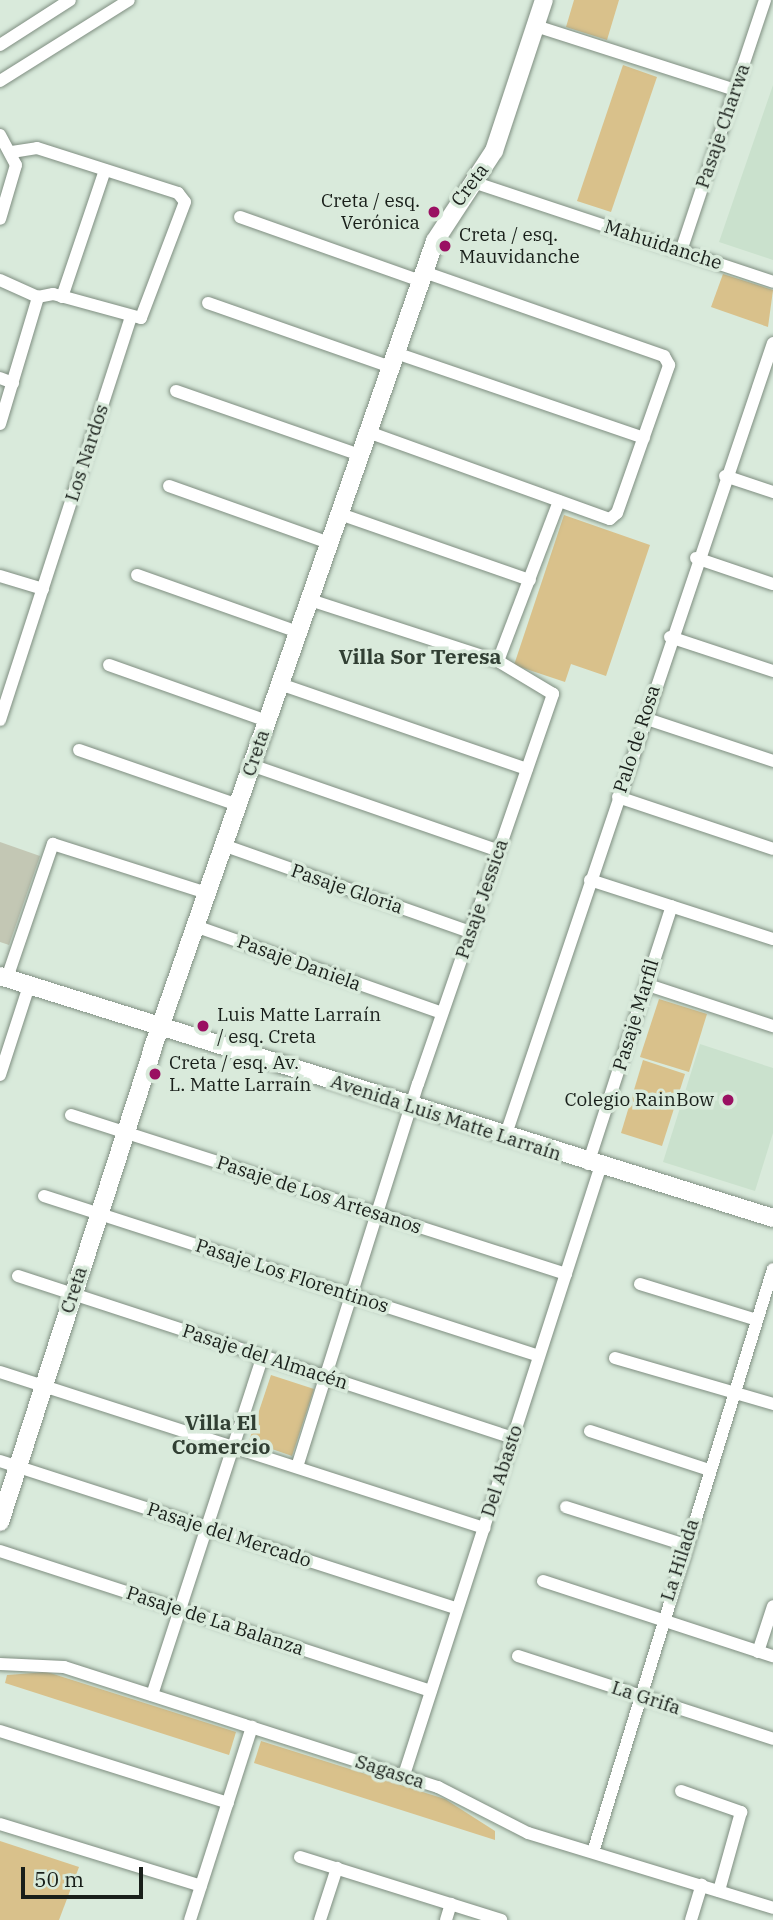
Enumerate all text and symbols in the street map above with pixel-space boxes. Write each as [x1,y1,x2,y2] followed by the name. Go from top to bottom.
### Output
[691,61,755,191] street label: Pasaje Charwa
[447,159,493,211] street label: Creta
[321,190,420,234] place label: Creta / esq. Verónica
[426,204,442,220] marker: Creta / esq. Verónica
[601,215,725,275] street label: Mahuidanche
[459,224,580,268] place label: Creta / esq. Mauvidanche
[437,238,453,254] marker: Creta / esq. Mauvidanche
[61,402,113,504] street label: Los Nardos
[338,643,502,669] district label: Villa Sor Teresa
[609,682,665,796] street label: Palo de Rosa
[237,727,275,779] street label: Creta
[451,836,513,962] street label: Pasaje Jessica
[288,859,406,919] street label: Pasaje Gloria
[234,930,364,996] street label: Pasaje Daniela
[608,957,664,1073] street label: Pasaje Marfil
[217,1004,381,1048] place label: Luis Matte Larraín / esq. Creta
[195,1018,211,1034] marker: Luis Matte Larraín / esq. Creta
[169,1052,311,1096] place label: Creta / esq. Av. L. Matte Larraín
[147,1066,163,1082] marker: Creta / esq. Av. L. Matte Larraín
[328,1070,564,1166] street label: Avenida Luis Matte Larraín
[564,1089,714,1111] place label: Colegio RainBow
[720,1092,736,1108] marker: Colegio RainBow
[214,1151,424,1239] street label: Pasaje de Los Artesanos
[193,1234,391,1318] street label: Pasaje Los Florentinos
[56,1264,92,1316] street label: Creta
[179,1319,351,1395] street label: Pasaje del Almacén
[171,1409,271,1459] district label: Villa El Comercio
[476,1422,528,1520] street label: Del Abasto
[144,1498,314,1572] street label: Pasaje del Mercado
[656,1516,704,1604] street label: La Hilada
[123,1581,307,1661] street label: Pasaje de La Balanza
[609,1676,683,1720] street label: La Grifa
[352,1750,428,1794] street label: Sagasca
[24,1854,147,1898] scale bar
[34,1865,84,1893] text: 50 m

